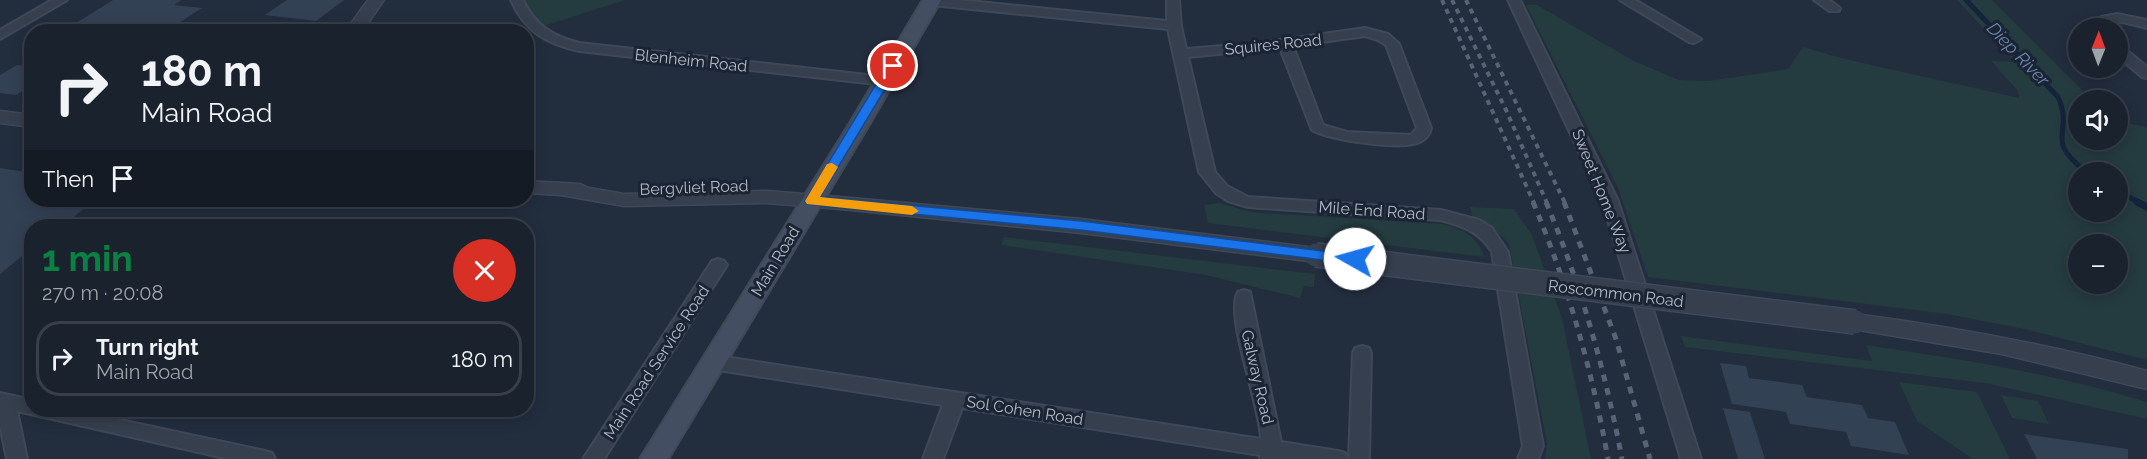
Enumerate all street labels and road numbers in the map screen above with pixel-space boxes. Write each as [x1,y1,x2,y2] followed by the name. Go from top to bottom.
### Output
[1224,30,1323,59] street label: Squires Road
[634,45,748,76] street label: Blenheim Road
[1568,126,1635,256] street label: Sweet Home Way
[639,176,749,199] street label: Bergvliet Road
[1318,197,1426,224] street label: Mile End Road
[747,223,804,300] street label: Main Road
[1547,276,1685,311] street label: Roscommon Road
[600,282,713,443] street label: Main Road Service Road
[1237,328,1278,426] street label: Galway Road
[965,392,1085,429] street label: Sol Cohen Road

